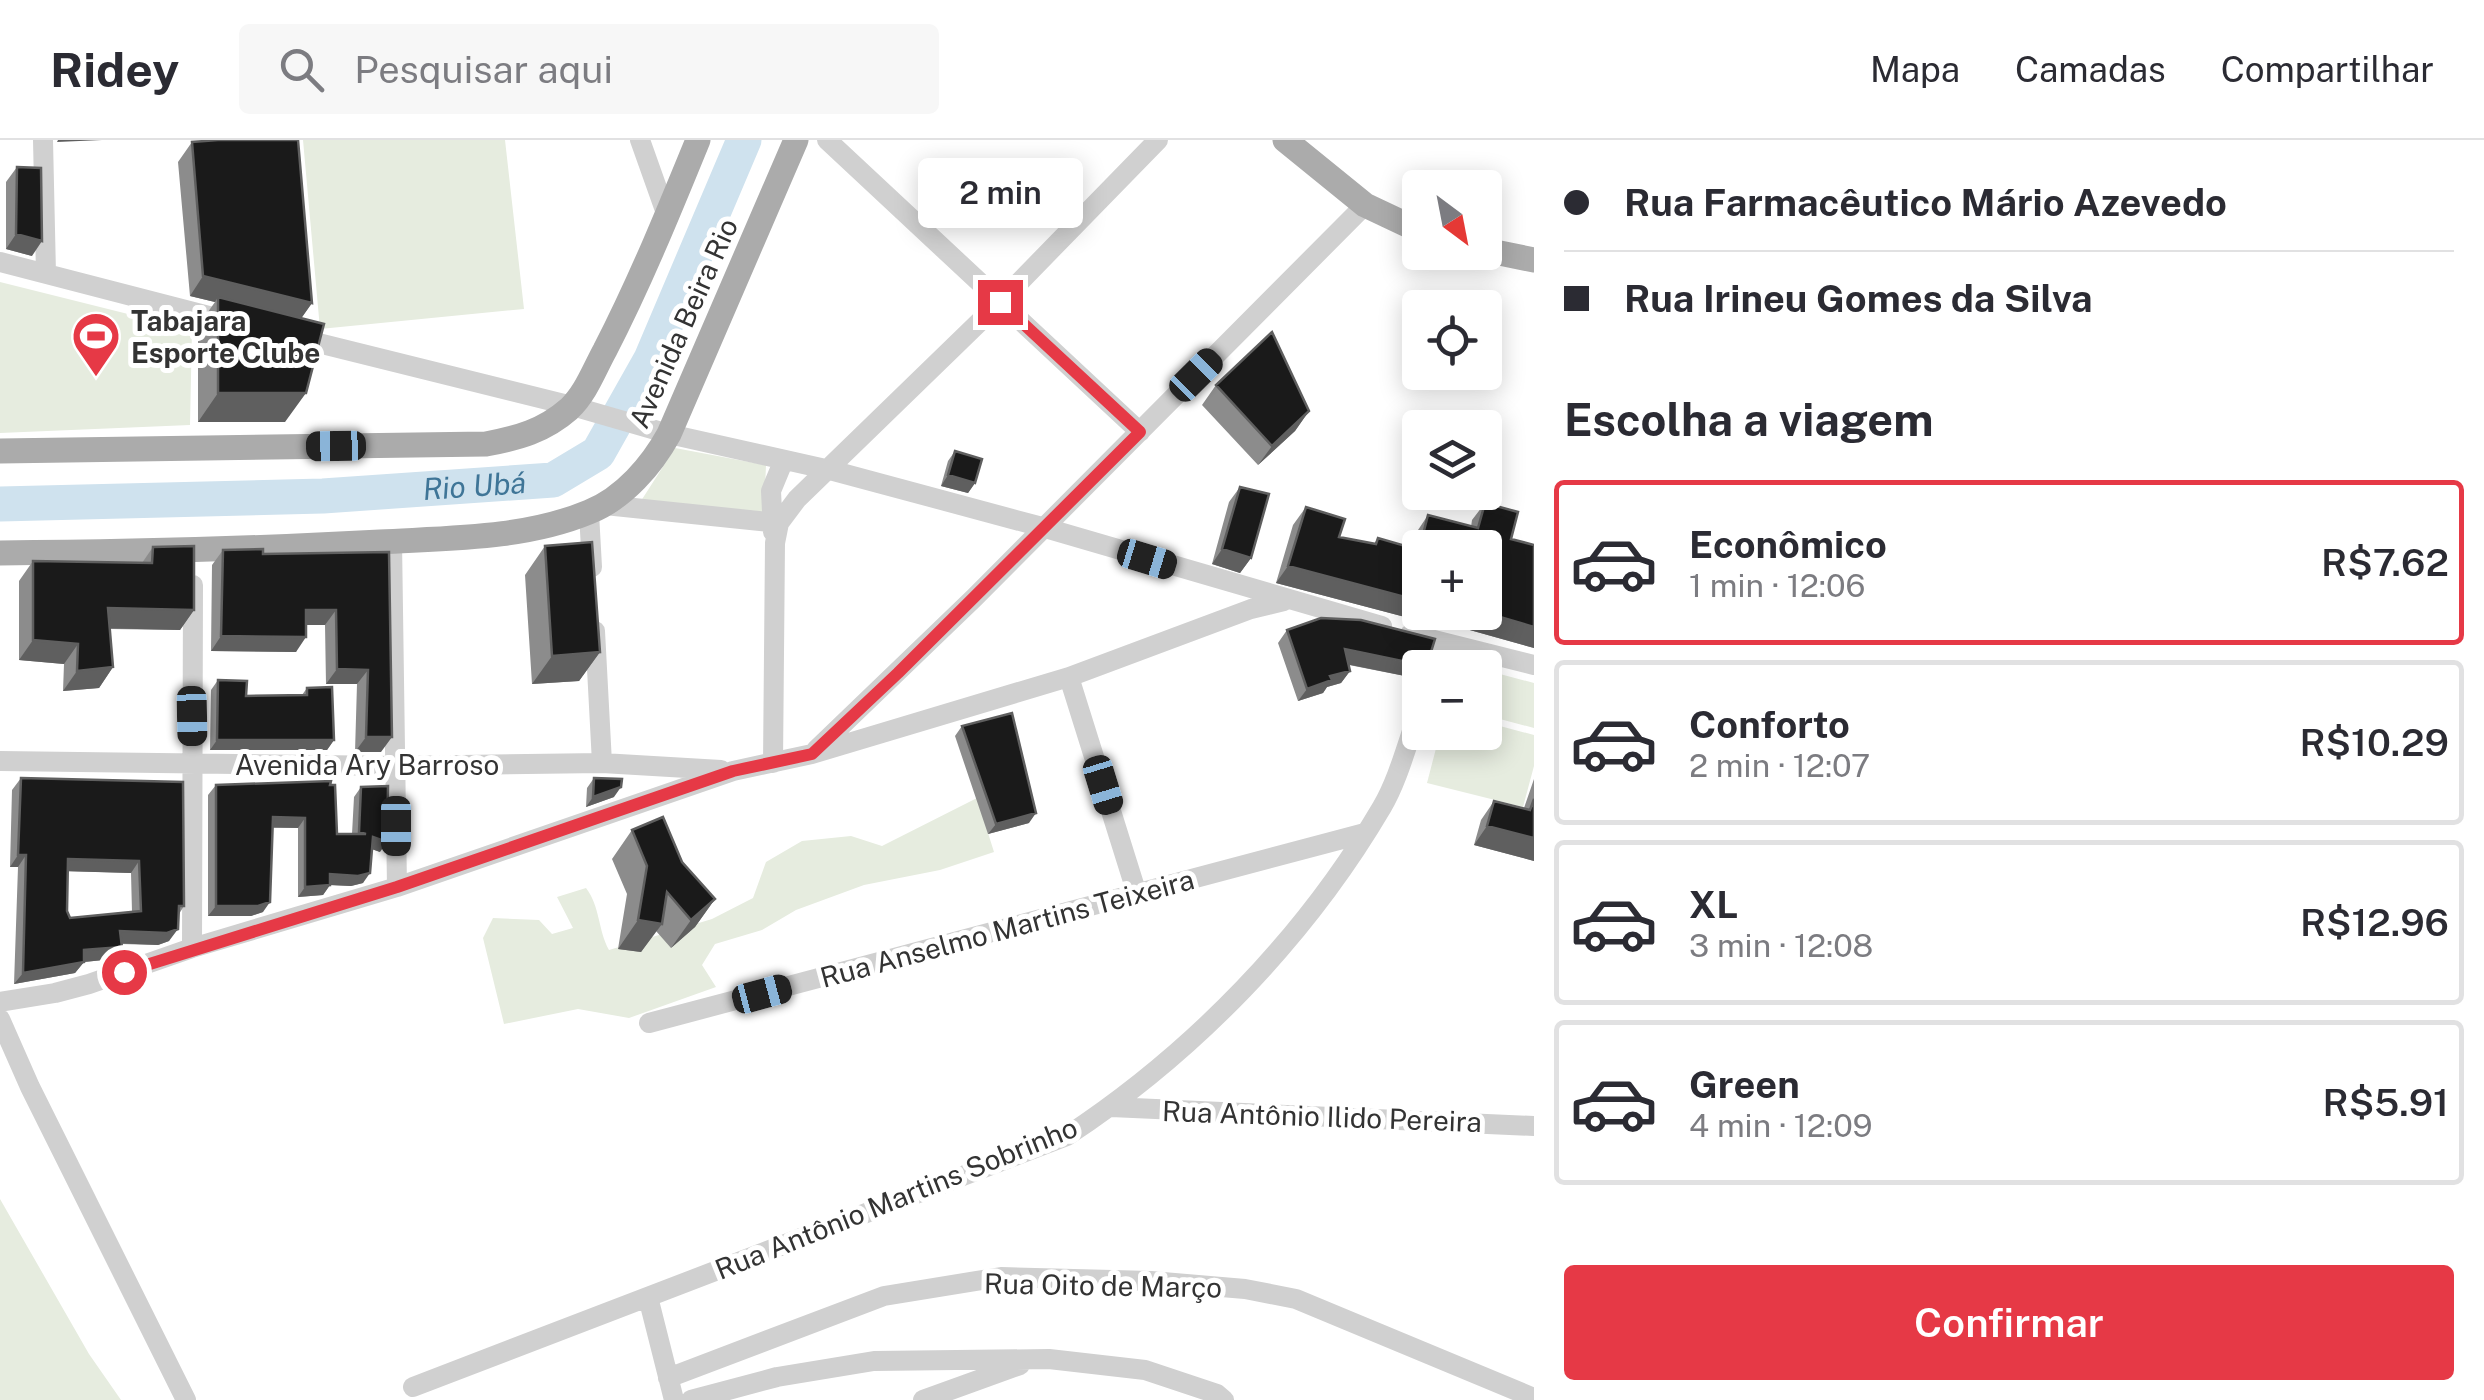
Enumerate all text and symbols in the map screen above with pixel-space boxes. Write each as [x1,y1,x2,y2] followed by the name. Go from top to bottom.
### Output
[239,24,939,114] search box
[50,41,179,98] text: Ridey
[274,42,329,97] icon: search
[354,47,613,92] text: Pesquisar aqui
[1870,49,1960,90] text: Mapa
[2015,49,2166,90] text: Camadas
[2221,49,2434,90] text: Compartilhar
[918,157,1082,227] callout: 2 min
[1402,170,1502,270] north arrow
[1402,170,1502,750] map controls
[959,174,1042,211] text: 2 min
[1624,180,2227,225] text: Rua Farmacêutico Mário Azevedo
[622,213,744,433] street label: Avenida Beira Rio
[1624,276,2093,321] text: Rua Irineu Gomes da Silva
[978,280,1023,325] route end
[1402,290,1502,390] button: locate
[131,304,321,369] place label: Tabajara Esporte Clube
[70,310,122,378] sports icon: Tabajara Esporte Clube
[1164,343,1228,407] car
[1564,393,1934,446] text: Escolha a viagem
[1402,410,1502,510] button: layers
[306,430,366,462] car
[421,464,528,507] water label: Rio Ubá
[1569,518,1659,608] icon: car
[1689,522,1887,567] text: Econômico
[1402,530,1502,630] button: +
[1114,536,1180,582] car
[2321,540,2449,585] text: R$7.62
[1689,567,1865,604] text: 1 min · 12:06
[1402,650,1502,750] button: −
[176,686,208,746] car
[1569,698,1659,788] icon: car
[1689,702,1850,747] text: Conforto
[2299,720,2449,765] text: R$10.29
[1689,747,1870,784] text: 2 min · 12:07
[235,748,499,781] street label: Avenida Ary Barroso
[1080,752,1126,818] car
[381,796,411,856] car
[817,862,1197,994] street label: Rua Anselmo Martins Teixeira
[1569,878,1659,968] icon: car
[1689,882,1738,927] text: XL
[2300,900,2449,945] text: R$12.96
[1689,927,1873,964] text: 3 min · 12:08
[102,950,147,995] route start
[729,972,795,1016] car
[1569,1058,1659,1148] icon: car
[1689,1062,1800,1107] text: Green
[2323,1080,2449,1125] text: R$5.91
[1162,1094,1482,1138] street label: Rua Antônio Ilido Pereira
[1689,1107,1873,1144] text: 4 min · 12:09
[710,1110,1082,1286] street label: Rua Antônio Martins Sobrinho
[1564,1265,2454,1380] button: Confirmar
[984,1266,1222,1304] street label: Rua Oito de Março

